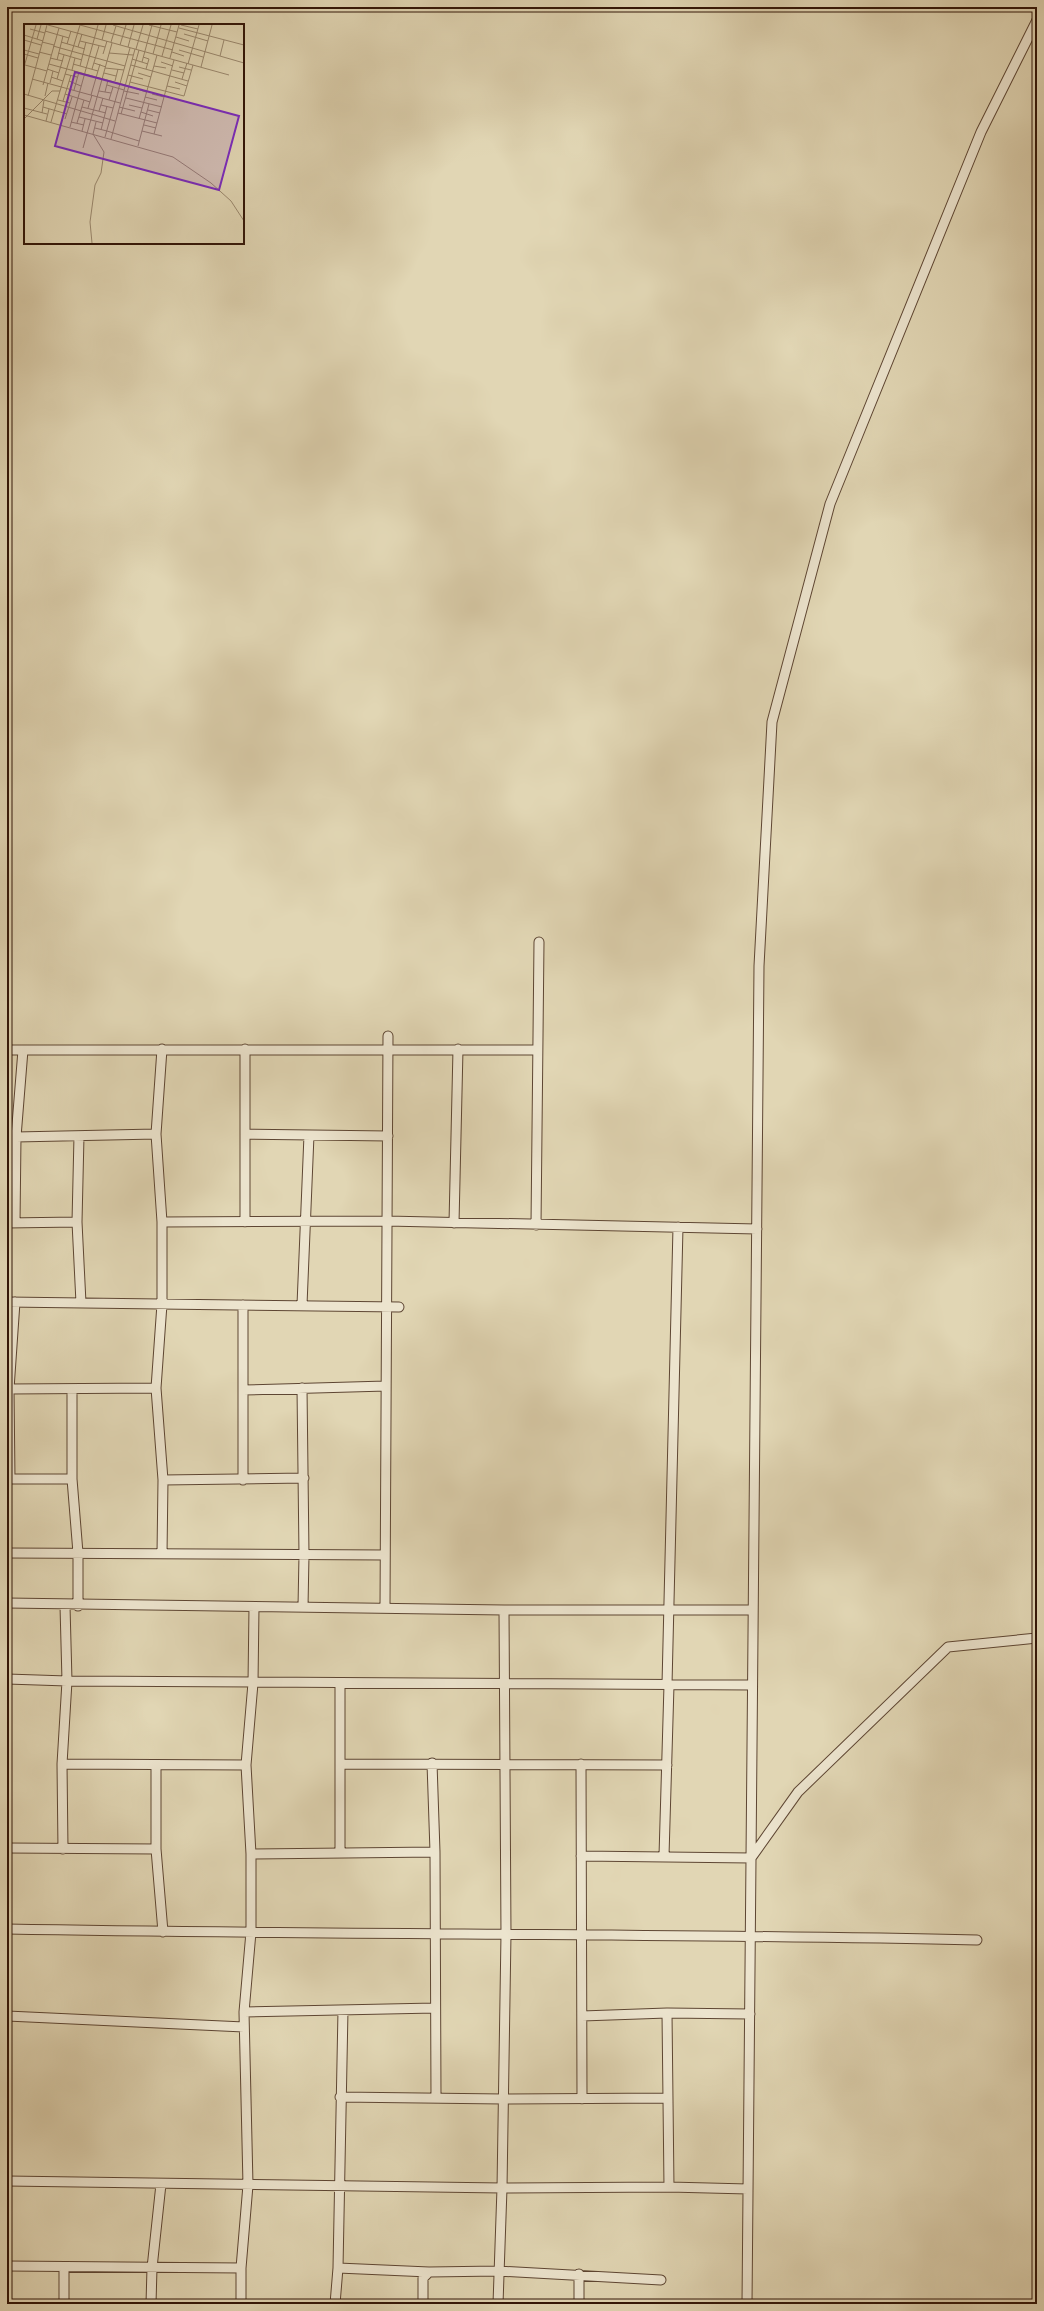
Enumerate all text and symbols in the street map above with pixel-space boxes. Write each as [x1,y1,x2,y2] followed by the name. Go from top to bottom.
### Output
[24,24,244,244] inset map

